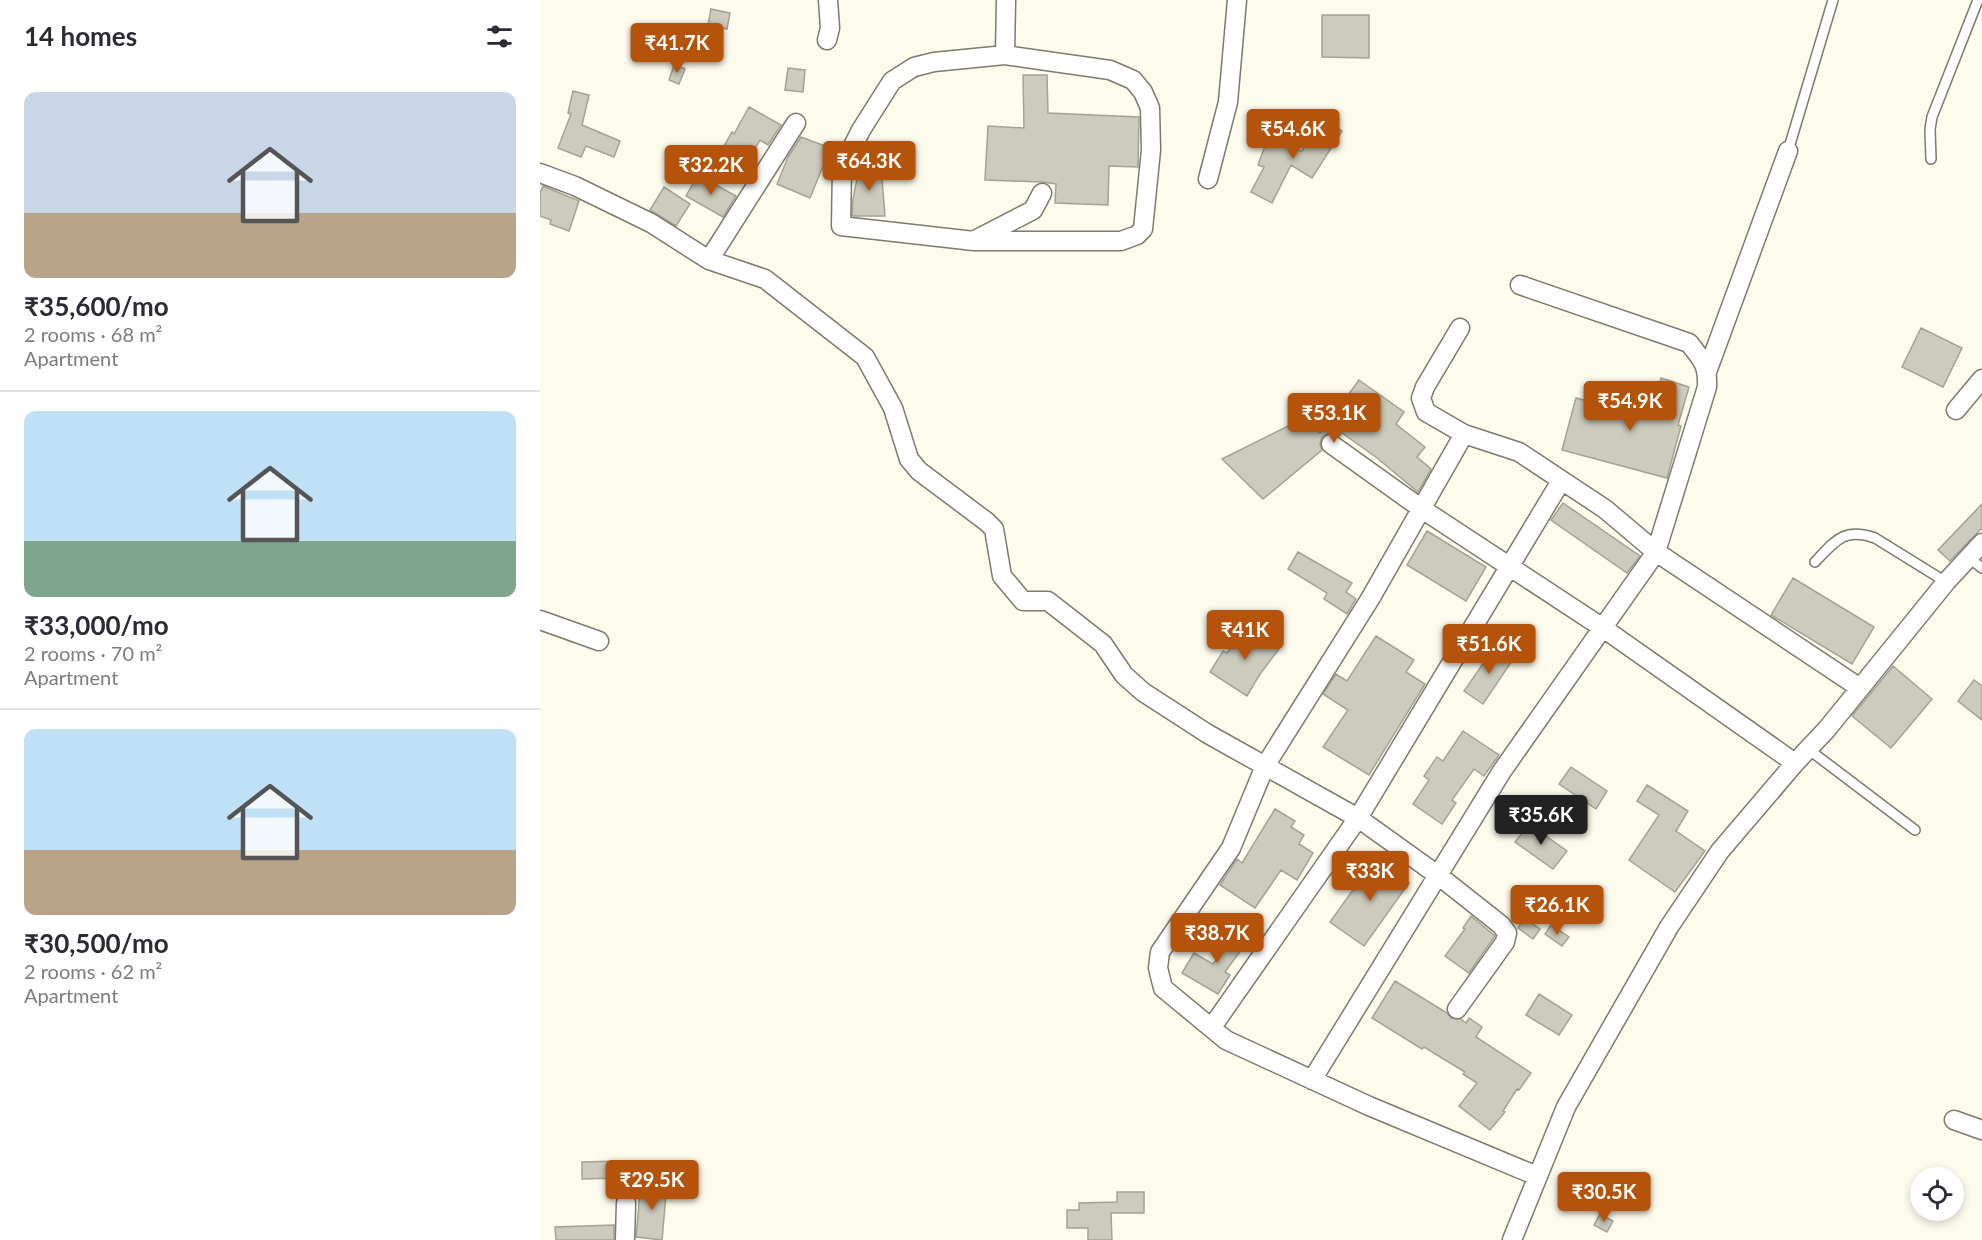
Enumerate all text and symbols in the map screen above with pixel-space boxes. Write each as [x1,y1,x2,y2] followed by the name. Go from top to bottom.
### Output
[24,20,137,52] text: 14 homes
[483,20,516,53] icon: filters
[628,23,726,74] pin: ₹41.7K
[645,30,709,54] text: ₹41.7K
[1244,109,1342,160] pin: ₹54.6K
[1261,116,1325,140] text: ₹54.6K
[216,131,324,239] icon: home
[820,141,918,192] pin: ₹64.3K
[662,145,760,196] pin: ₹32.2K
[837,148,901,172] text: ₹64.3K
[679,152,743,176] text: ₹32.2K
[24,290,169,322] text: ₹35,600/mo
[24,322,162,346] text: 2 rooms · 68 m²
[24,346,118,370] text: Apartment
[1581,381,1679,432] pin: ₹54.9K
[1598,388,1662,412] text: ₹54.9K
[1285,393,1383,444] pin: ₹53.1K
[1302,400,1366,424] text: ₹53.1K
[216,450,324,558] icon: home
[24,609,169,641] text: ₹33,000/mo
[1209,610,1281,661] pin: ₹41K
[1221,617,1269,641] text: ₹41K
[1440,624,1538,675] pin: ₹51.6K
[1457,631,1521,655] text: ₹51.6K
[24,641,162,665] text: 2 rooms · 70 m²
[24,665,118,689] text: Apartment
[216,768,324,876] icon: home
[1492,795,1590,846] pin: ₹35.6K
[1509,802,1573,826] text: ₹35.6K
[1334,851,1406,902] pin: ₹33K
[1346,858,1394,882] text: ₹33K
[1508,885,1606,936] pin: ₹26.1K
[1525,892,1589,916] text: ₹26.1K
[1168,913,1266,964] pin: ₹38.7K
[1185,920,1249,944] text: ₹38.7K
[24,927,169,959] text: ₹30,500/mo
[24,959,162,983] text: 2 rooms · 62 m²
[24,983,118,1007] text: Apartment
[603,1160,701,1211] pin: ₹29.5K
[620,1167,684,1191] text: ₹29.5K
[1910,1167,1964,1221] map controls
[1910,1167,1964,1221] button: locate
[1555,1172,1653,1223] pin: ₹30.5K
[1572,1179,1636,1203] text: ₹30.5K

